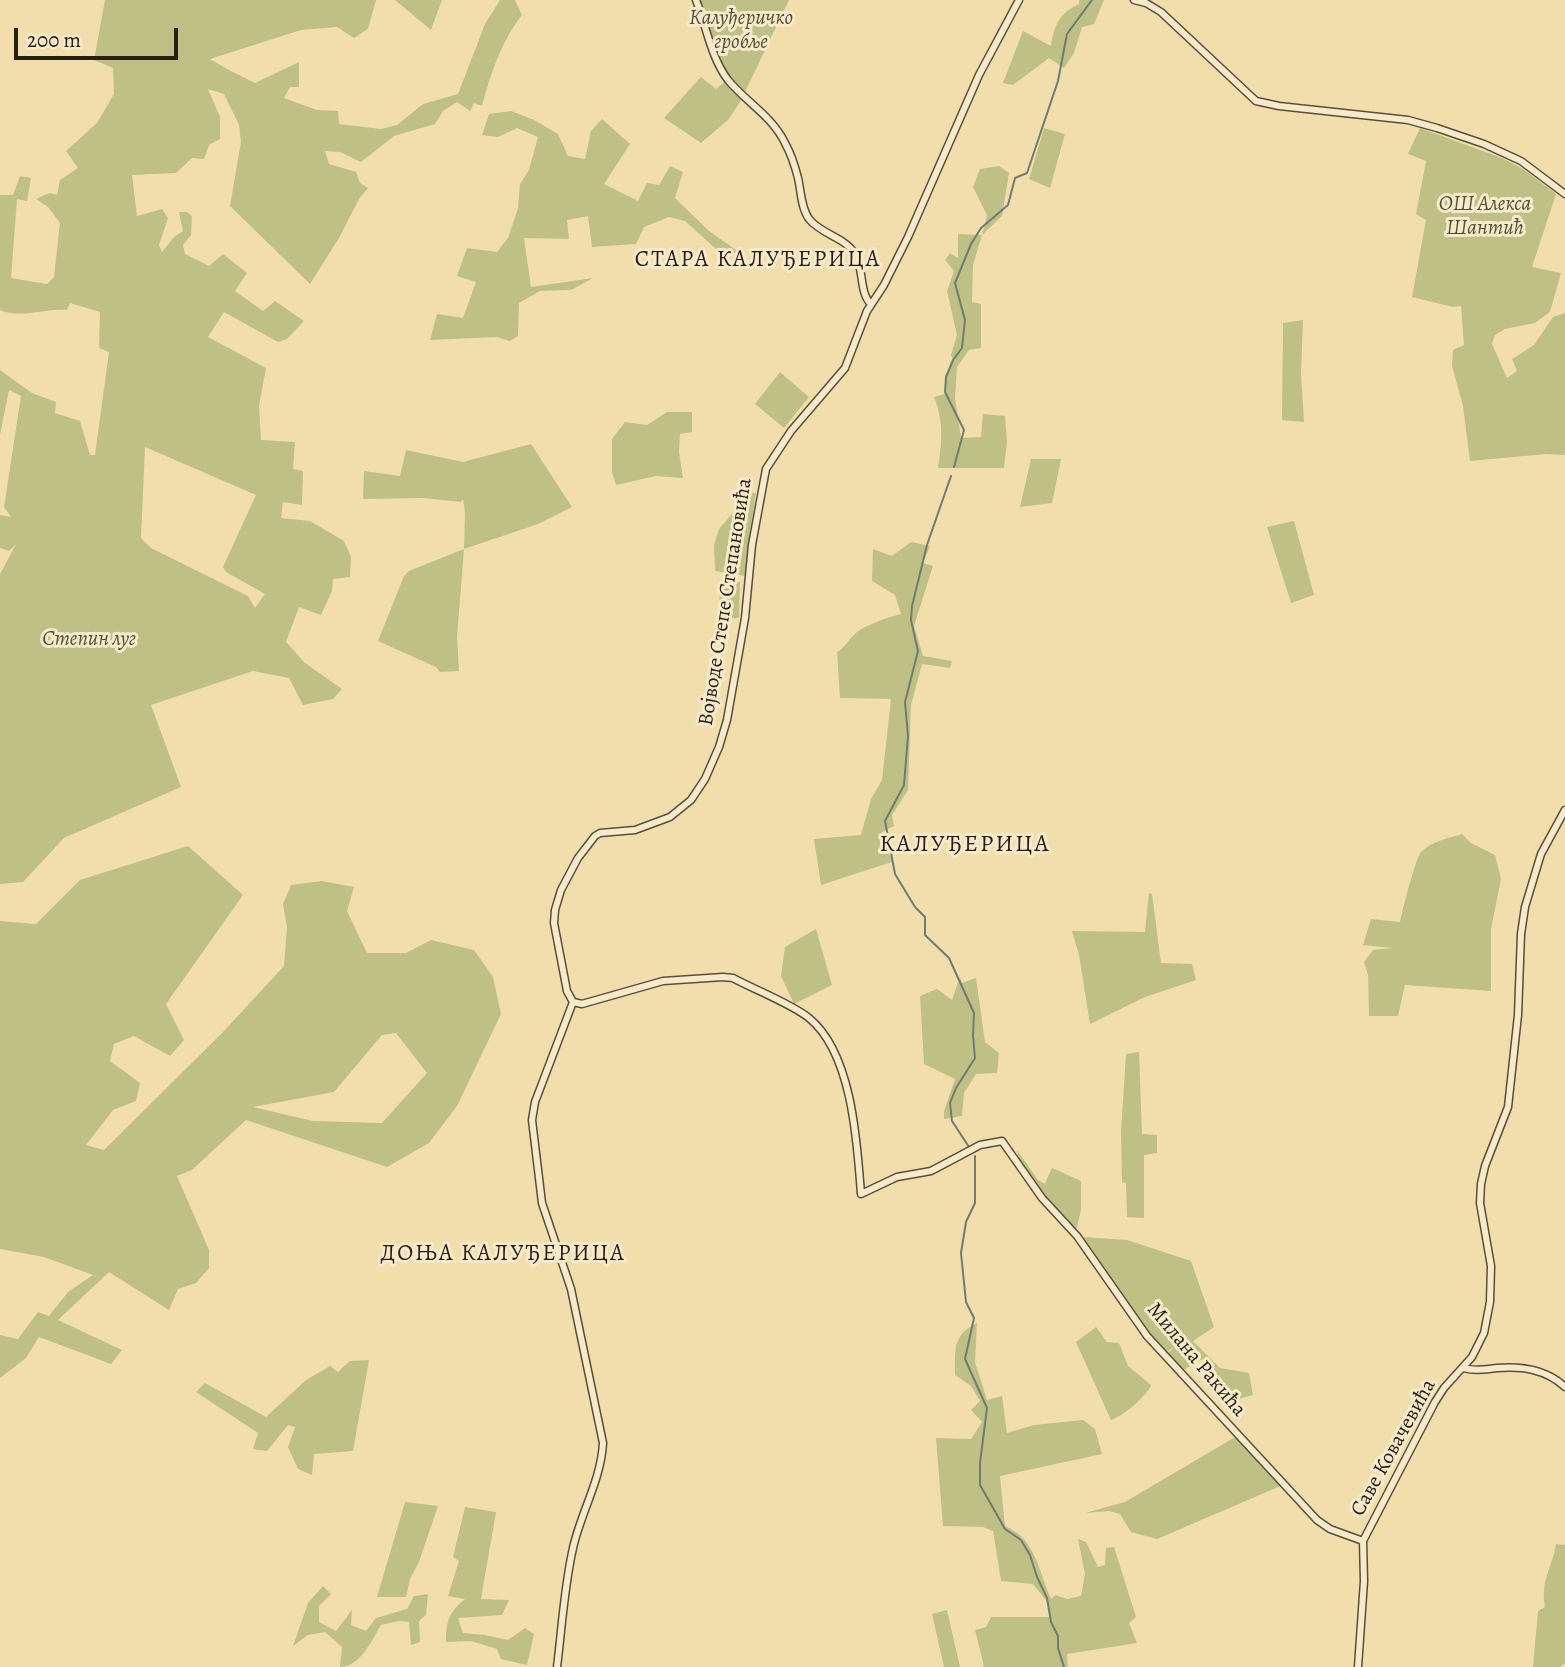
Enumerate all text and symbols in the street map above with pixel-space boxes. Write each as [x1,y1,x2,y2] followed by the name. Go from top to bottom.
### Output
[689,6,793,56] park label: Калуђеричко гробље
[18,14,182,58] scale bar
[27,26,81,54] text: 200 m
[1439,192,1531,242] park label: ОШ Алекса Шантић
[637,246,879,274] district label: СТАРА КАЛУЂЕРИЦА
[694,476,758,728] street label: Војводе Степе Степановића
[42,627,136,653] park label: Степин луг
[881,831,1049,859] district label: КАЛУЂЕРИЦА
[382,1240,624,1268] district label: ДОЊА КАЛУЂЕРИЦА
[1141,1298,1251,1422] street label: Милана Ракића
[1346,1375,1442,1521] street label: Саве Ковачевића

